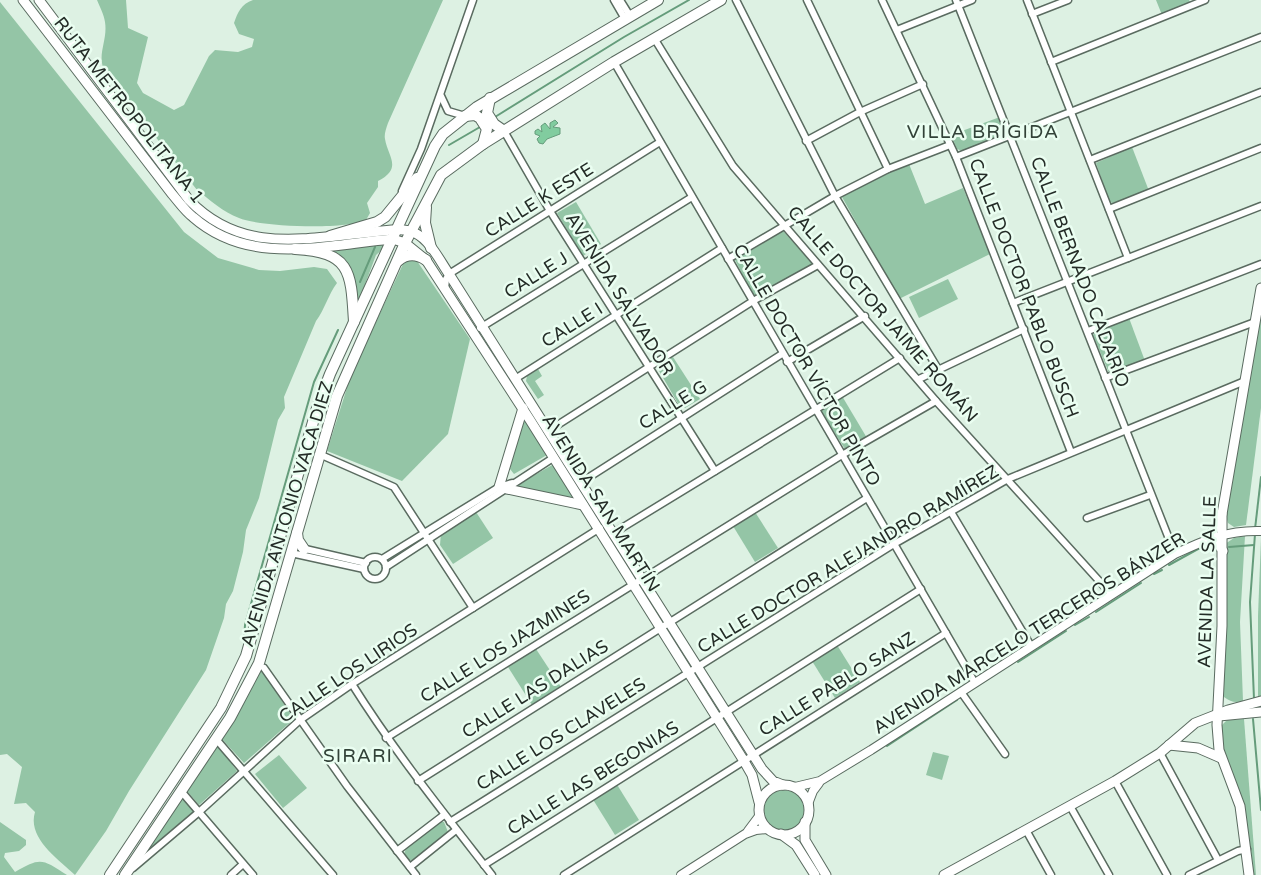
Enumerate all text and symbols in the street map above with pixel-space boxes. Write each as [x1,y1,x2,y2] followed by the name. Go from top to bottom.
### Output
[49,12,209,208] street label: RUTA METROPOLITANA 1
[907,120,1059,143] district label: VILLA BRÍGIDA
[1026,153,1134,391] street label: CALLE BERNADO CADARIO
[964,155,1084,421] street label: CALLE DOCTOR PABLO BUSCH
[481,158,597,242] street label: CALLE K ESTE
[783,201,983,427] street label: CALLE DOCTOR JAIME ROMÁN
[561,209,679,379] street label: AVENIDA SALVADOR
[729,240,885,490] street label: CALLE DOCTOR VÍCTOR PINTO
[500,247,572,303] street label: CALLE J
[537,298,607,352] street label: CALLE I
[635,375,711,435] street label: CALLE G
[236,379,338,649] street label: AVENIDA ANTONIO VACA DIEZ
[537,410,665,596] street label: AVENIDA SAN MARTÍN
[693,460,1003,658] street label: CALLE DOCTOR ALEJANDRO RAMÍREZ
[1193,495,1221,669] street label: AVENIDA LA SALLE
[869,527,1189,739] street label: AVENIDA MARCELO TERCEROS BÁNZER
[416,585,594,707] street label: CALLE LOS JAZMINES
[274,618,422,728] street label: CALLE LOS LIRIOS
[755,627,919,741] street label: CALLE PABLO SANZ
[458,635,612,743] street label: CALLE LAS DALIAS
[472,673,650,795] street label: CALLE LOS CLAVELES
[503,716,683,840] street label: CALLE LAS BEGONIAS
[323,745,393,767] district label: SIRARI

